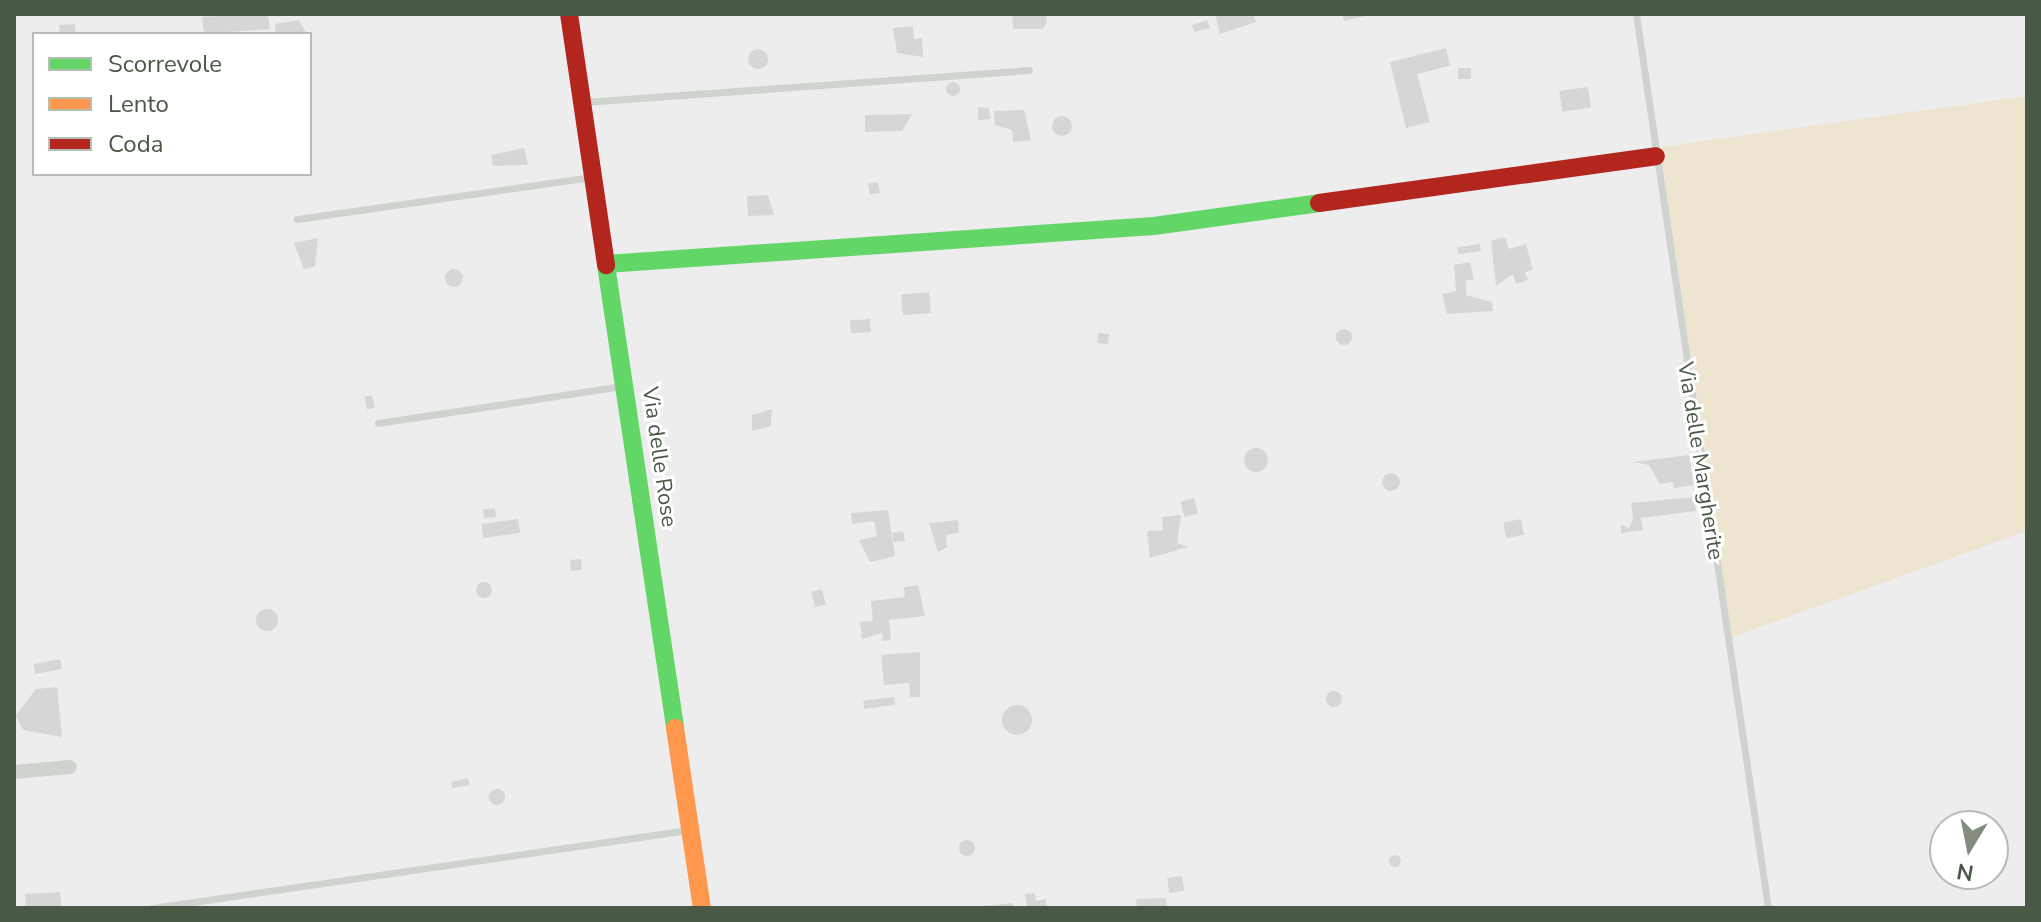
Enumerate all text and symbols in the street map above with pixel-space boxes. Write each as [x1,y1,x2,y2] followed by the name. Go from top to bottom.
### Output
[32,32,312,176] legend
[108,48,222,80] text: Scorrevole
[108,88,169,120] text: Lento
[108,128,163,160] text: Coda
[1671,360,1729,562] street label: Via delle Margherite
[636,385,682,529] street label: Via delle Rose
[1929,810,2009,890] north arrow
[1954,855,1976,888] text: N

